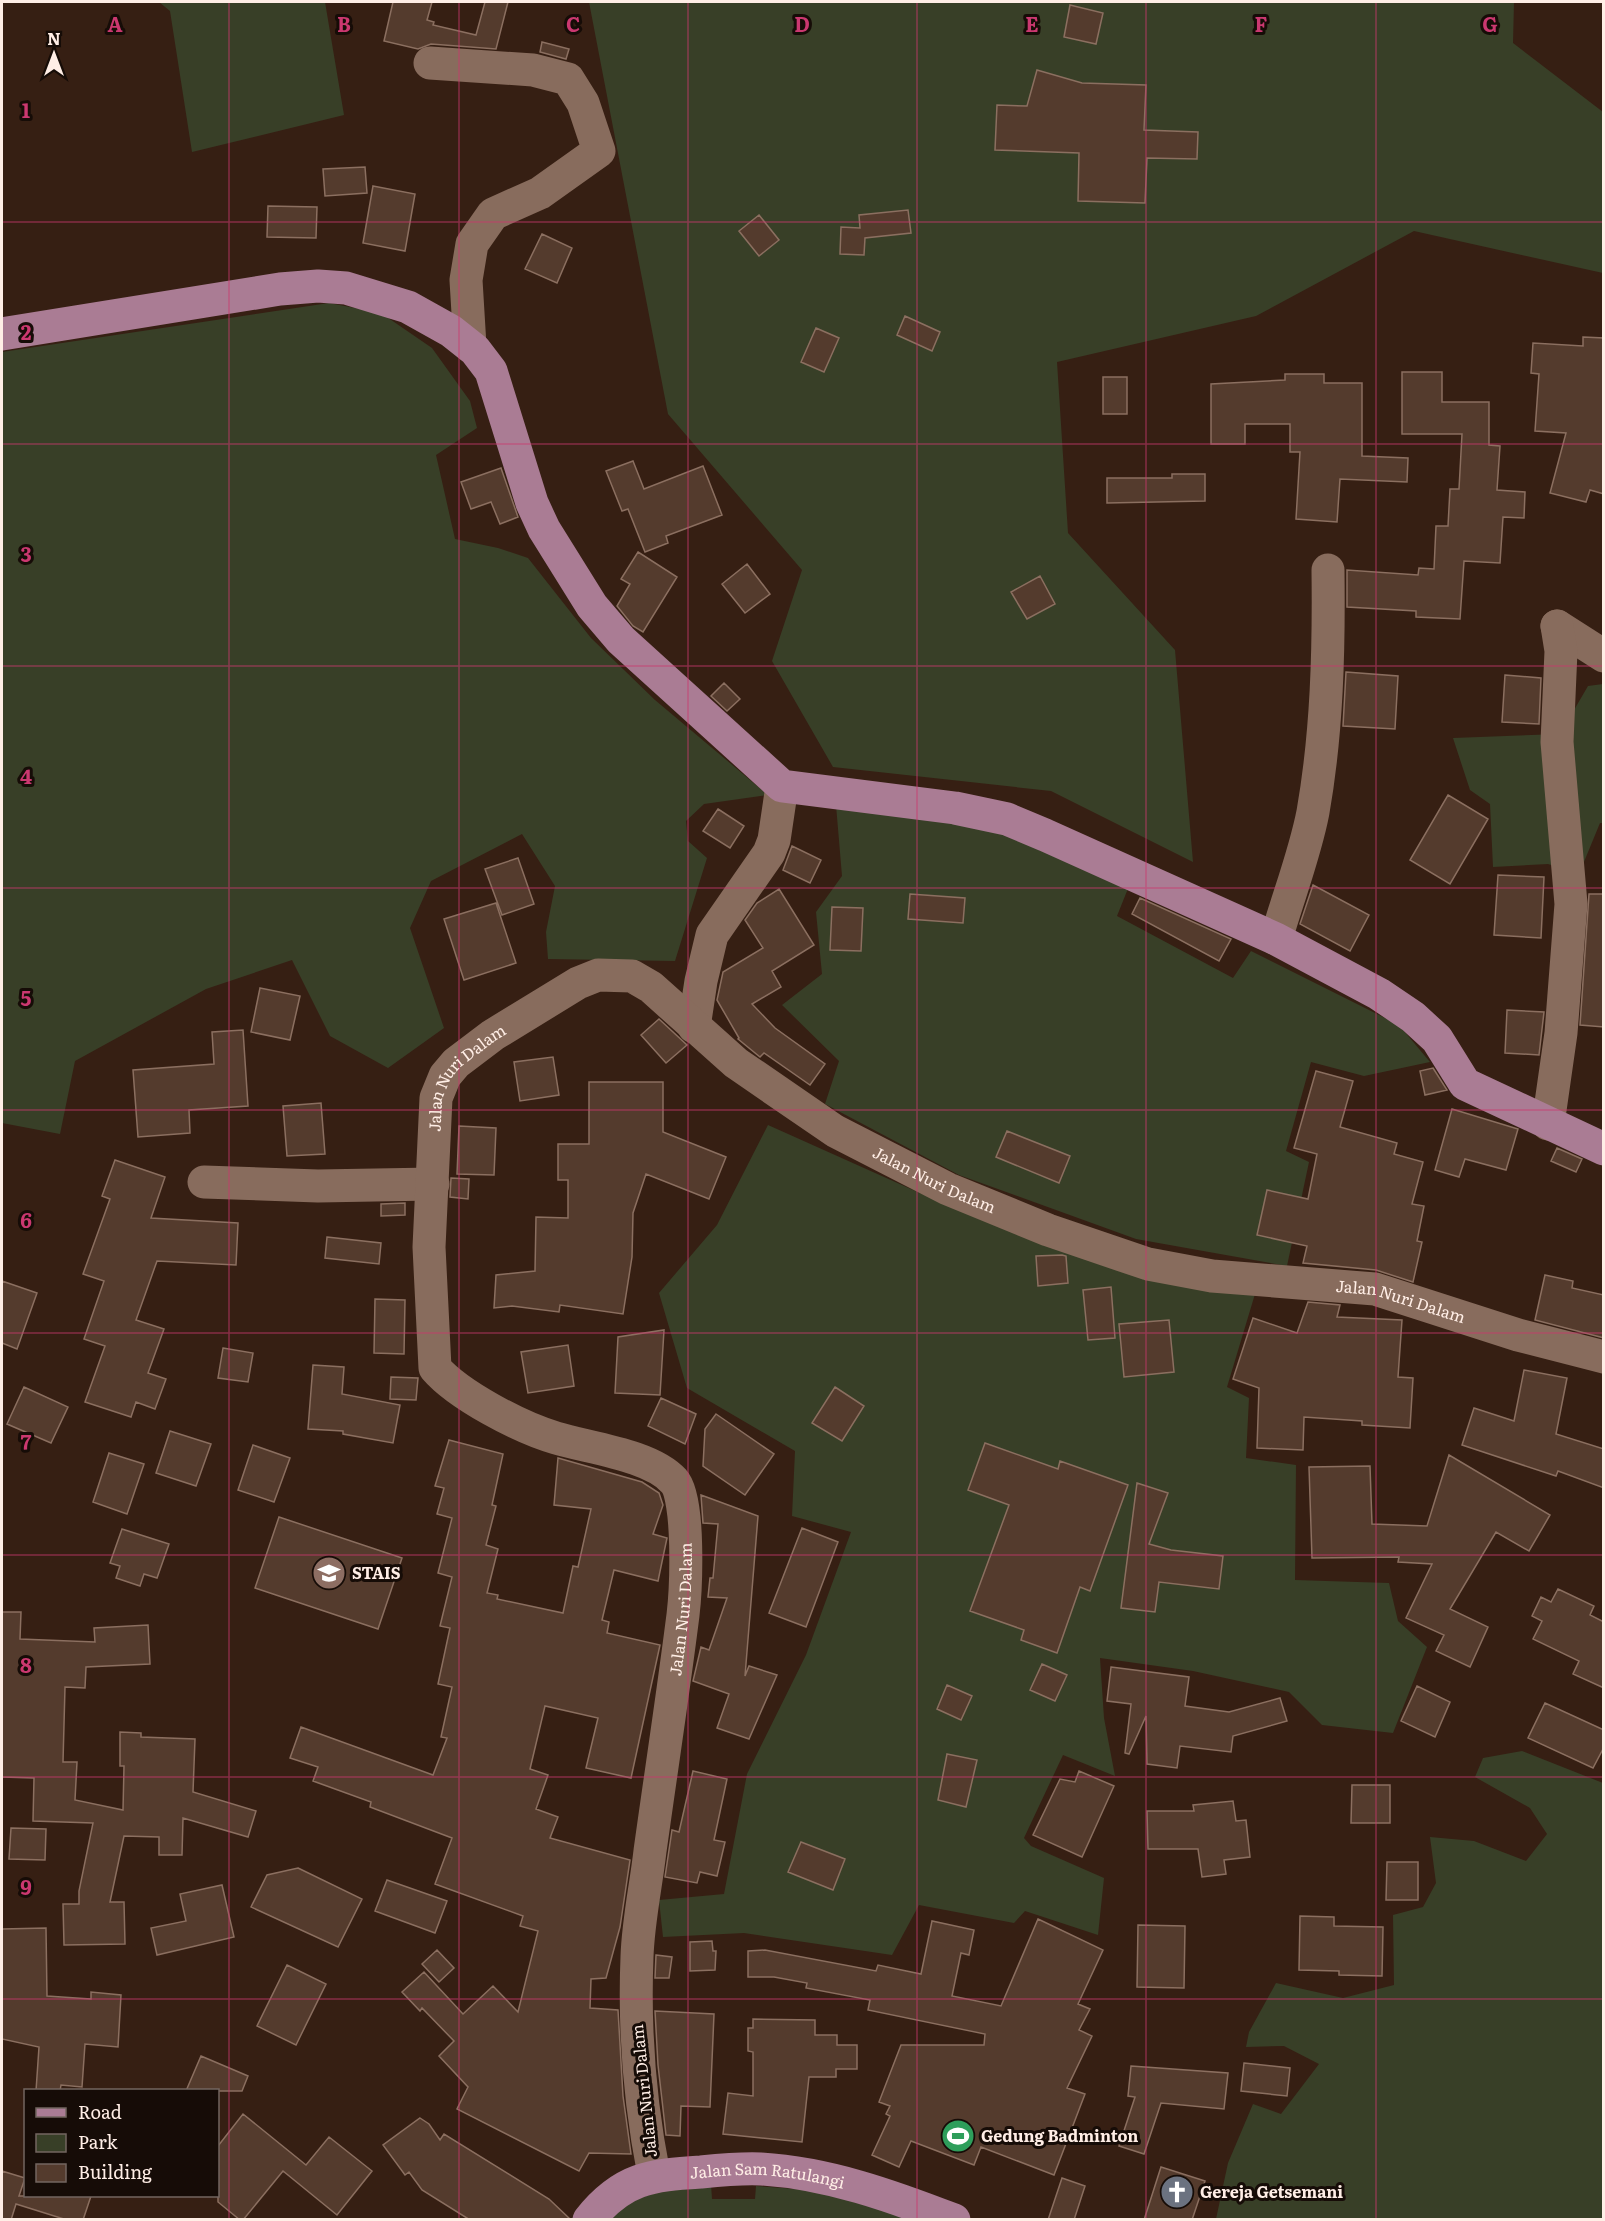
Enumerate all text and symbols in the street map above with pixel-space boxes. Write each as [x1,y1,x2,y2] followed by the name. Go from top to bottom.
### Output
[107,8,123,38] text: A
[337,8,351,38] text: B
[566,8,580,38] text: C
[794,8,810,38] text: D
[1025,8,1039,38] text: E
[1255,8,1268,38] text: F
[1482,8,1498,38] text: G
[24,24,84,84] north arrow
[47,26,61,50] text: N
[22,94,30,124] text: 1
[21,316,32,346] text: 2
[20,538,32,568] text: 3
[20,760,32,790] text: 4
[21,982,32,1012] text: 5
[421,1017,510,1132] street label: Jalan Nuri Dalam
[869,1139,1000,1219] street label: Jalan Nuri Dalam
[20,1204,32,1234] text: 6
[1335,1273,1469,1328] street label: Jalan Nuri Dalam
[21,1426,32,1456] text: 7
[662,1542,697,1677] street label: Jalan Nuri Dalam
[311,1555,347,1591] school or university icon: STAIS
[352,1560,401,1584] place label: STAIS
[20,1649,32,1679] text: 8
[20,1871,32,1901] text: 9
[624,2023,662,2159] street label: Jalan Nuri Dalam
[24,2089,219,2197] legend
[78,2098,122,2125] text: Road
[940,2118,976,2154] sports icon: Gedung Badminton
[981,2123,1138,2147] place label: Gedung Badminton
[78,2128,119,2155] text: Park
[689,2156,848,2194] street label: Jalan Sam Ratulangi
[78,2158,153,2185] text: Building
[1159,2174,1195,2210] church icon: Gereja Getsemani
[1200,2179,1343,2203] place label: Gereja Getsemani

